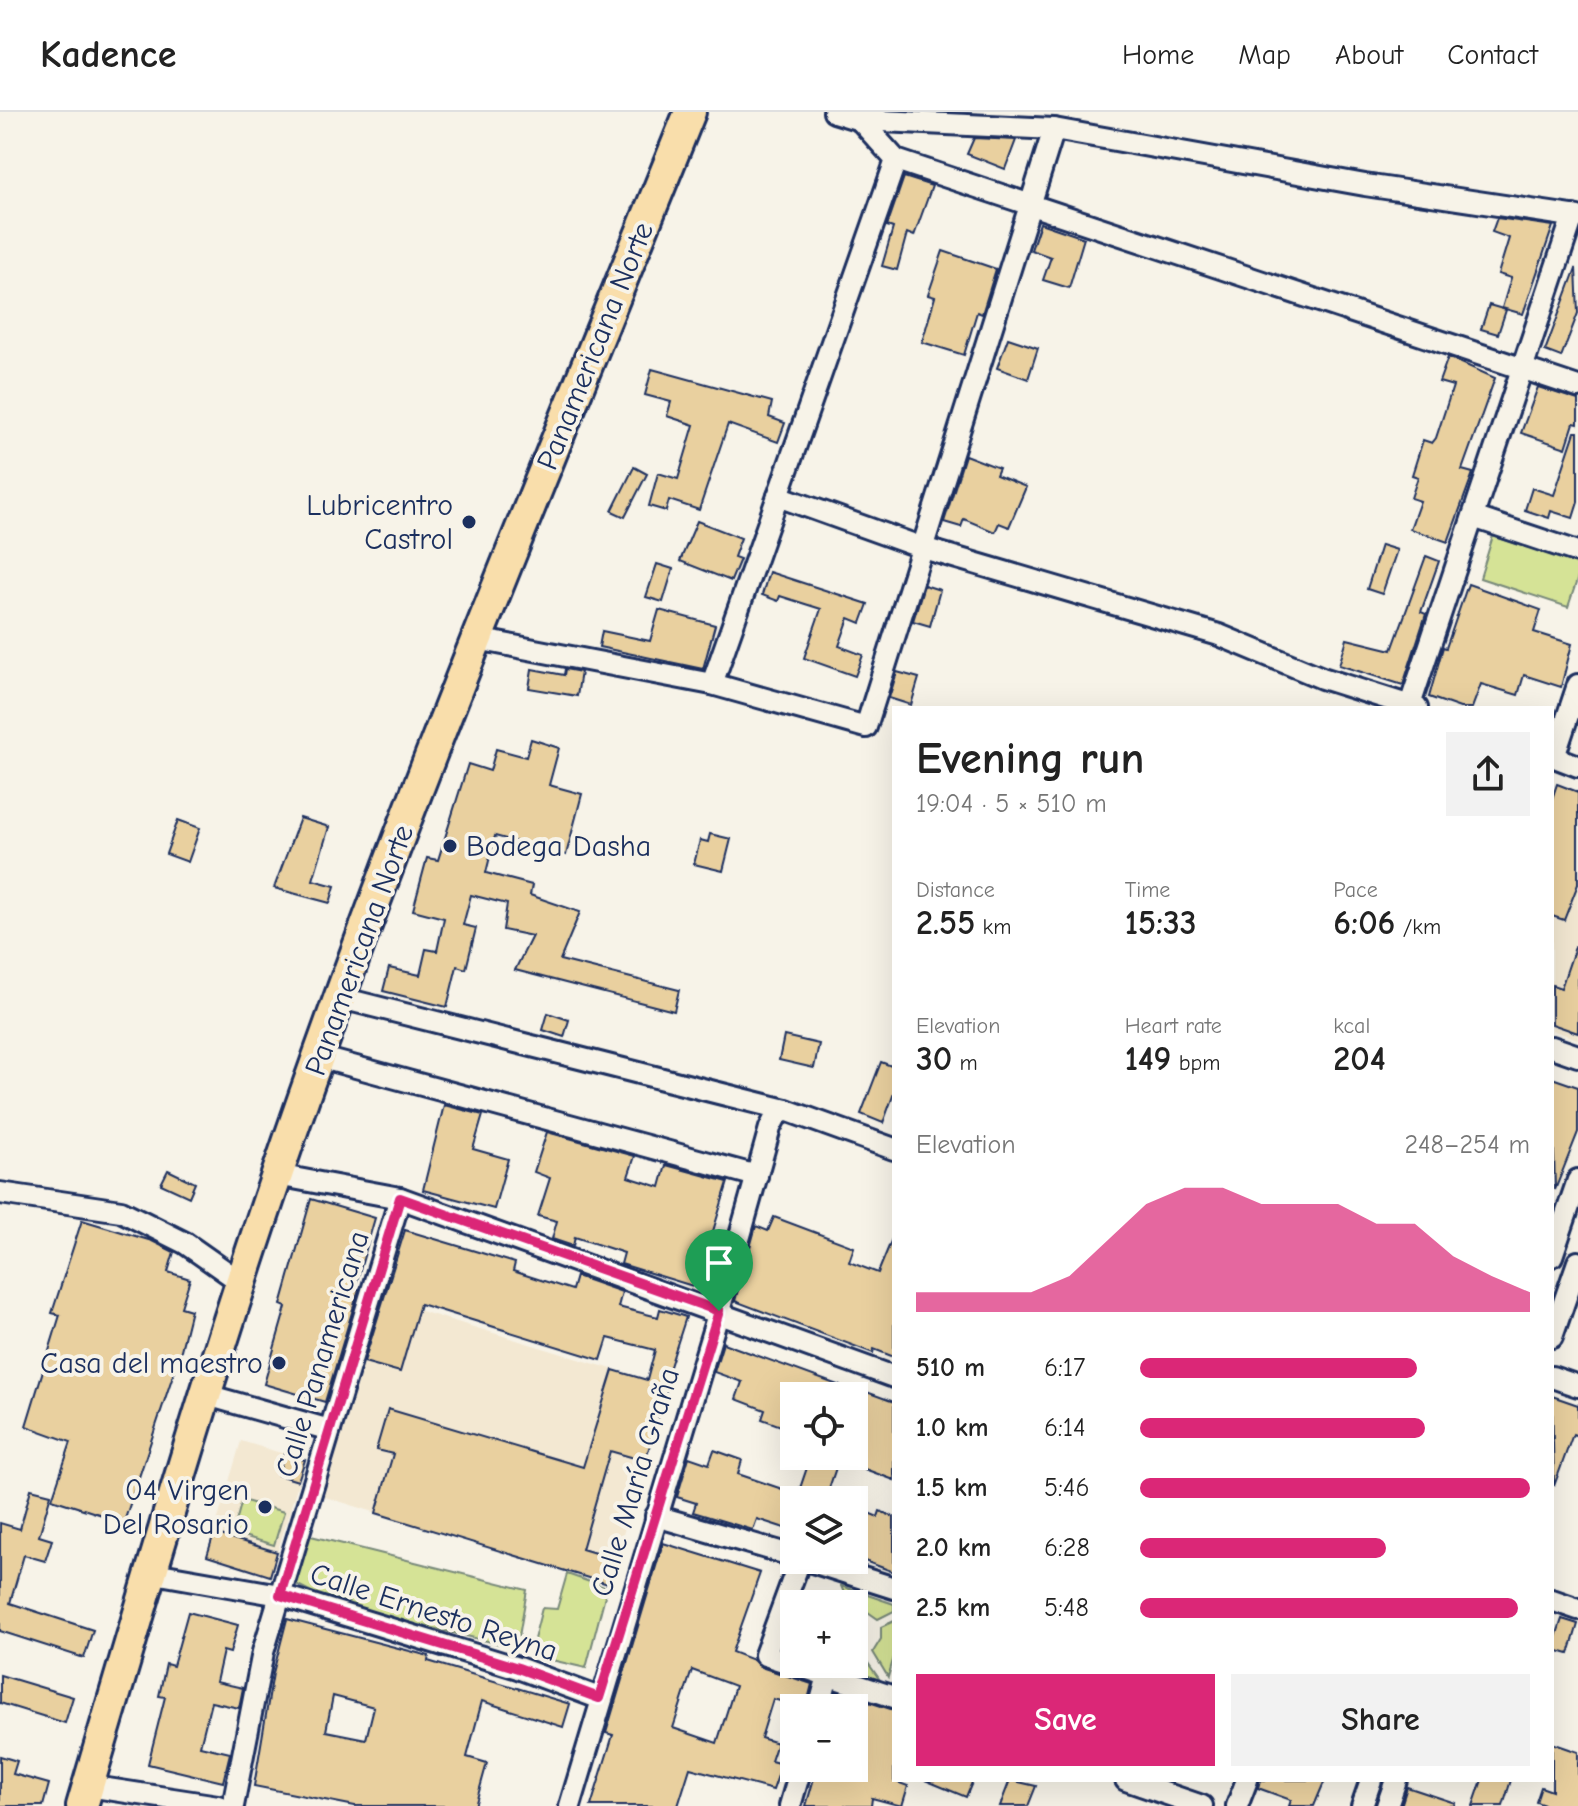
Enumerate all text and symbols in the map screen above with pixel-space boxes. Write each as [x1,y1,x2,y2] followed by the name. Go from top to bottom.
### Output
[40,33,176,77] text: Kadence
[1122,39,1194,71] text: Home
[1238,39,1291,71] text: Map
[1335,39,1403,71] text: About
[1447,39,1538,71] text: Contact
[530,217,661,475] street label: Panamericana Norte
[306,488,453,557] place label: Lubricentro Castrol
[460,513,478,531] marker: Lubricentro Castrol
[1446,732,1530,816] button: share
[916,733,1144,784] text: Evening run
[916,789,1107,819] text: 19:04 · 5 × 510 m
[298,820,421,1080] street label: Panamericana Norte
[466,829,651,864] place label: Bodega Dasha
[441,837,459,855] marker: Bodega Dasha
[916,877,995,903] text: Distance
[1125,877,1170,903] text: Time
[1333,877,1378,903] text: Pace
[916,903,975,943] text: 2.55
[1125,903,1197,943] text: 15:33
[1333,903,1395,943] text: 6:06
[975,914,1011,940] text: km
[1395,914,1441,940] text: /km
[916,1013,1000,1039] text: Elevation
[1125,1013,1222,1039] text: Heart rate
[1333,1013,1370,1039] text: kcal
[916,1039,952,1079] text: 30
[1125,1039,1171,1079] text: 149
[1333,1039,1386,1079] text: 204
[952,1050,978,1076] text: m
[1171,1050,1220,1076] text: bpm
[916,1130,1016,1160] text: Elevation
[1404,1130,1530,1160] text: 248–254 m
[268,1227,377,1482] street label: Calle Panamericana
[685,1229,753,1311] pin
[697,1241,741,1285] icon: arrive
[40,1346,263,1381] place label: Casa del maestro
[916,1353,985,1383] text: 510 m
[1044,1353,1085,1383] text: 6:17
[270,1354,288,1372] marker: Casa del maestro
[584,1364,687,1601] street label: Calle María Graña
[780,1382,868,1782] map controls
[780,1382,868,1470] button: locate
[916,1413,988,1443] text: 1.0 km
[1044,1413,1086,1443] text: 6:14
[103,1473,249,1542] place label: 04 Virgen Del Rosario
[916,1473,987,1503] text: 1.5 km
[1044,1473,1089,1503] text: 5:46
[780,1486,868,1574] button: layers
[256,1498,274,1516] marker: 04 Virgen Del Rosario
[916,1533,991,1563] text: 2.0 km
[1044,1533,1090,1563] text: 6:28
[306,1556,562,1669] street label: Calle Ernesto Reyna
[780,1590,868,1678] button: +
[916,1593,990,1623] text: 2.5 km
[1044,1593,1089,1623] text: 5:48
[916,1674,1215,1766] button: Save
[1231,1674,1530,1766] button: Share
[780,1694,868,1782] button: −

